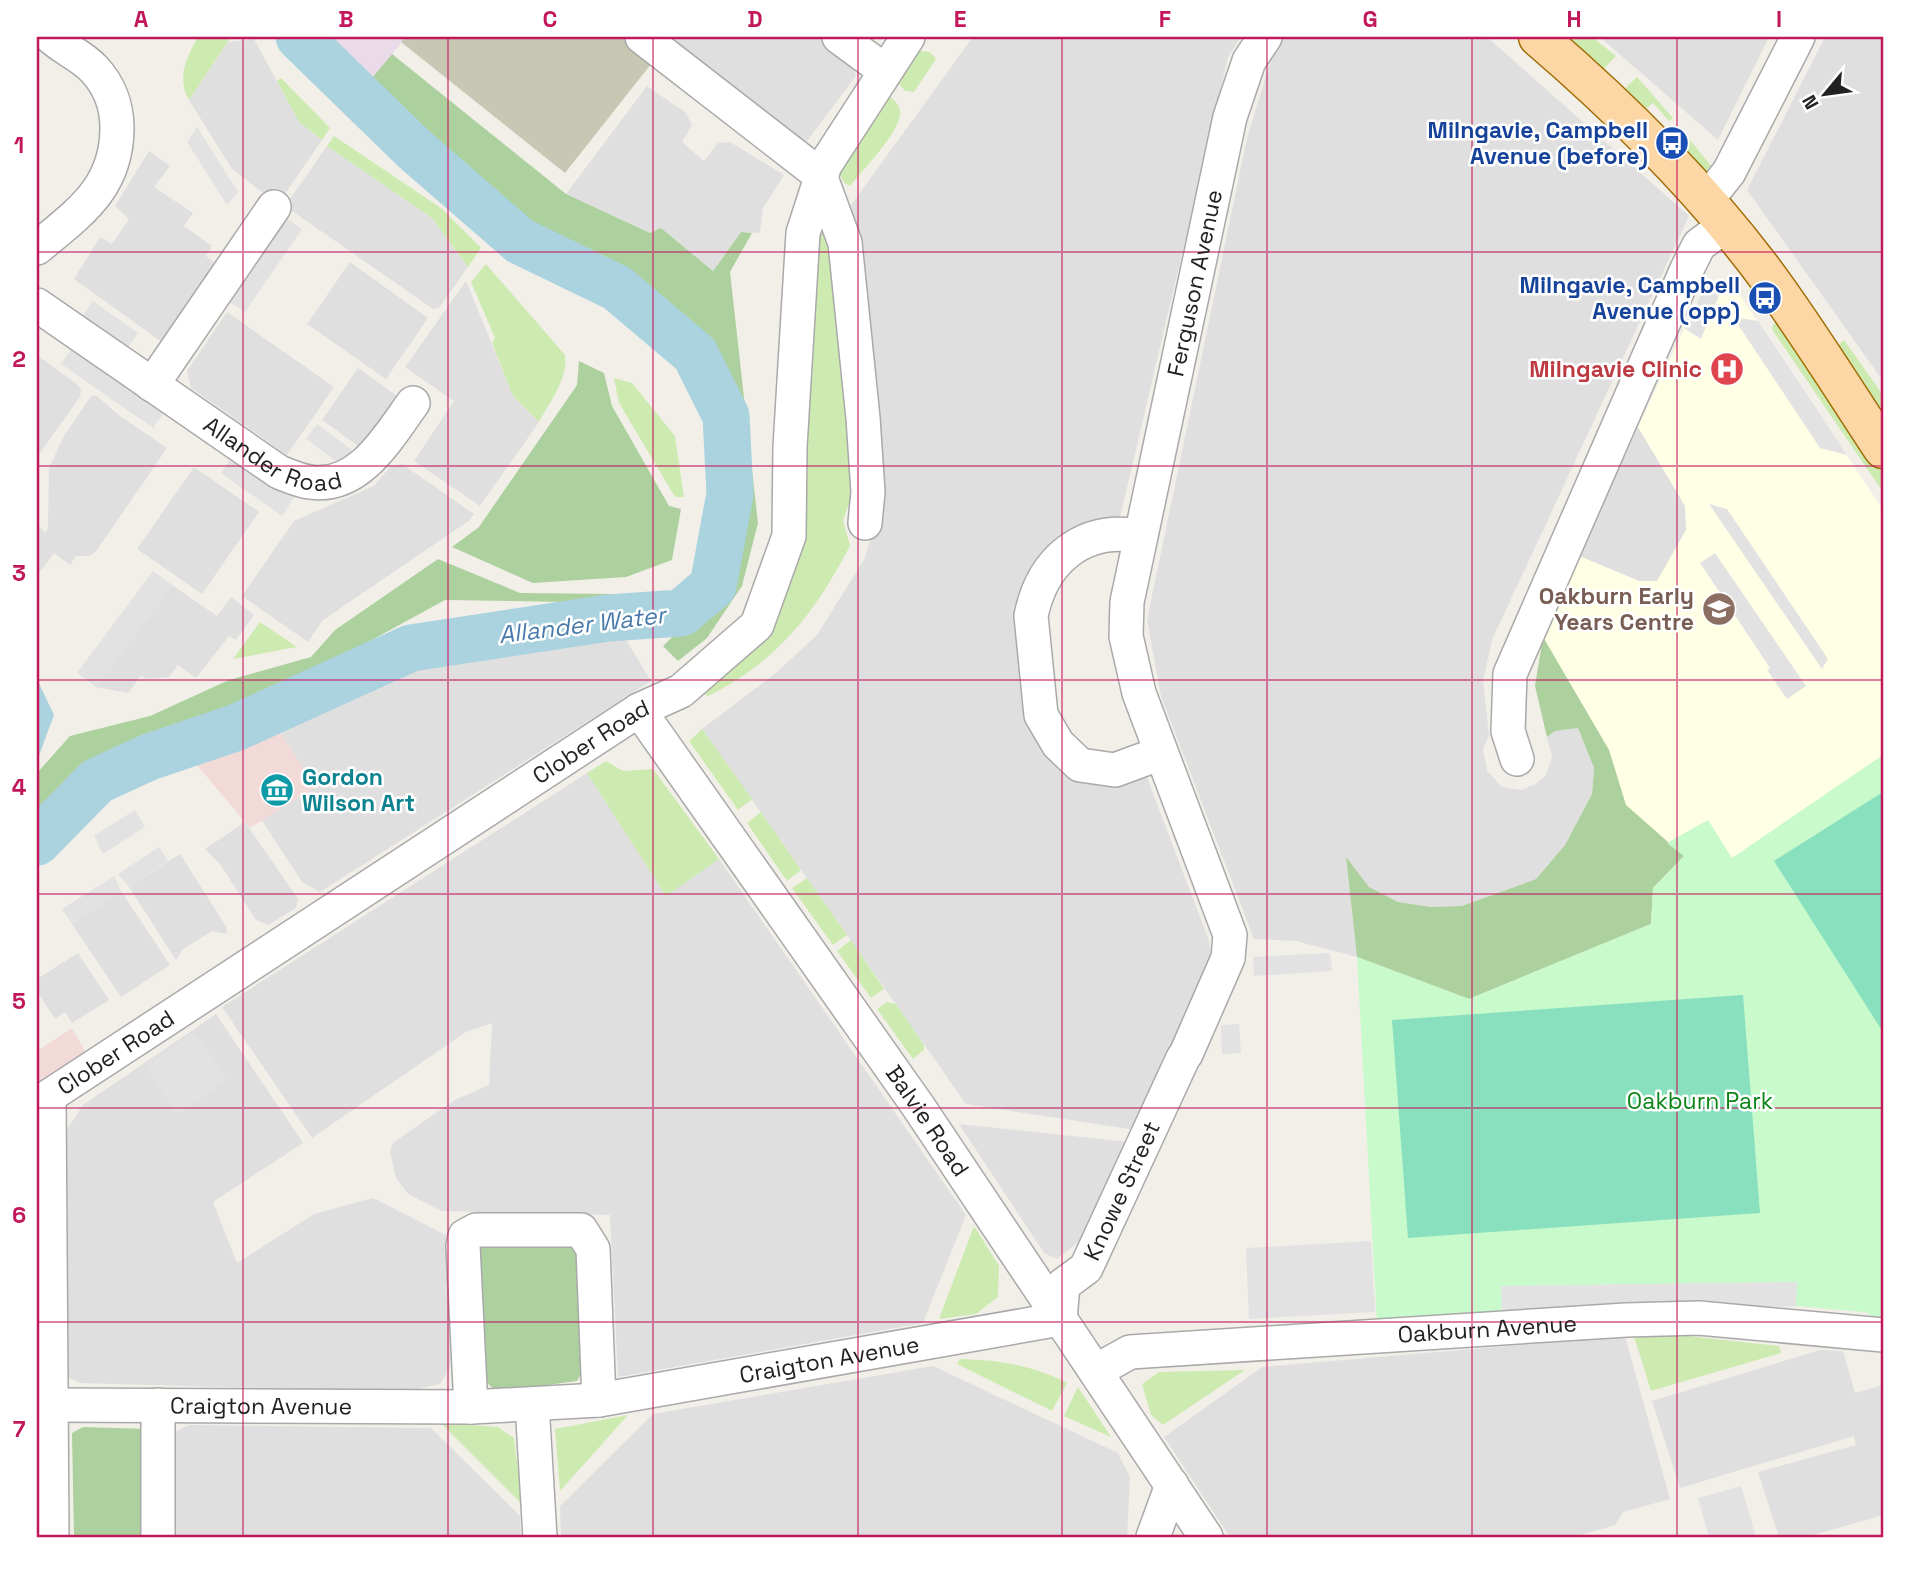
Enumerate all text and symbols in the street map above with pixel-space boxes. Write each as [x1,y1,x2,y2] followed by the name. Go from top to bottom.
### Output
[134,4,149,34] text: A
[338,4,354,34] text: B
[543,4,557,34] text: C
[747,4,763,34] text: D
[954,4,966,34] text: E
[1159,4,1171,34] text: F
[1362,4,1378,34] text: G
[1566,4,1582,34] text: H
[1776,4,1782,34] text: I
[1790,60,1860,130] north arrow
[1797,90,1825,114] text: N
[1428,115,1648,171] place label: Milngavie, Campbell Avenue (before)
[1653,124,1691,162] bus stop icon: Milngavie, Campbell Avenue (before)
[14,130,24,160] text: 1
[1160,187,1229,379] street label: Ferguson Avenue
[1520,270,1740,326] place label: Milngavie, Campbell Avenue (opp)
[1746,279,1784,317] bus stop icon: Milngavie, Campbell Avenue (opp)
[12,344,26,374] text: 2
[1708,350,1746,388] hospital icon: Milngavie Clinic
[1529,354,1702,384] place label: Milngavie Clinic
[198,409,345,498] street label: Allander Road
[12,558,26,588] text: 3
[1539,581,1694,637] place label: Oakburn Early Years Centre
[1700,590,1738,628] school or university icon: Oakburn Early Years Centre
[497,599,670,650] water label: Allander Water
[527,692,654,791] street label: Clober Road
[302,762,415,818] place label: Gordon Wilson Art
[258,771,296,809] museum icon: Gordon Wilson Art
[12,772,27,802] text: 4
[12,986,26,1016] text: 5
[51,1003,180,1102] street label: Clober Road
[879,1059,976,1182] street label: Balvie Road
[1627,1086,1773,1116] park label: Oakburn Park
[1077,1116,1167,1265] street label: Knowe Street
[12,1200,26,1230] text: 6
[1397,1308,1578,1350] street label: Oakburn Avenue
[737,1329,922,1390] street label: Craigton Avenue
[170,1391,352,1421] street label: Craigton Avenue
[13,1414,26,1444] text: 7

